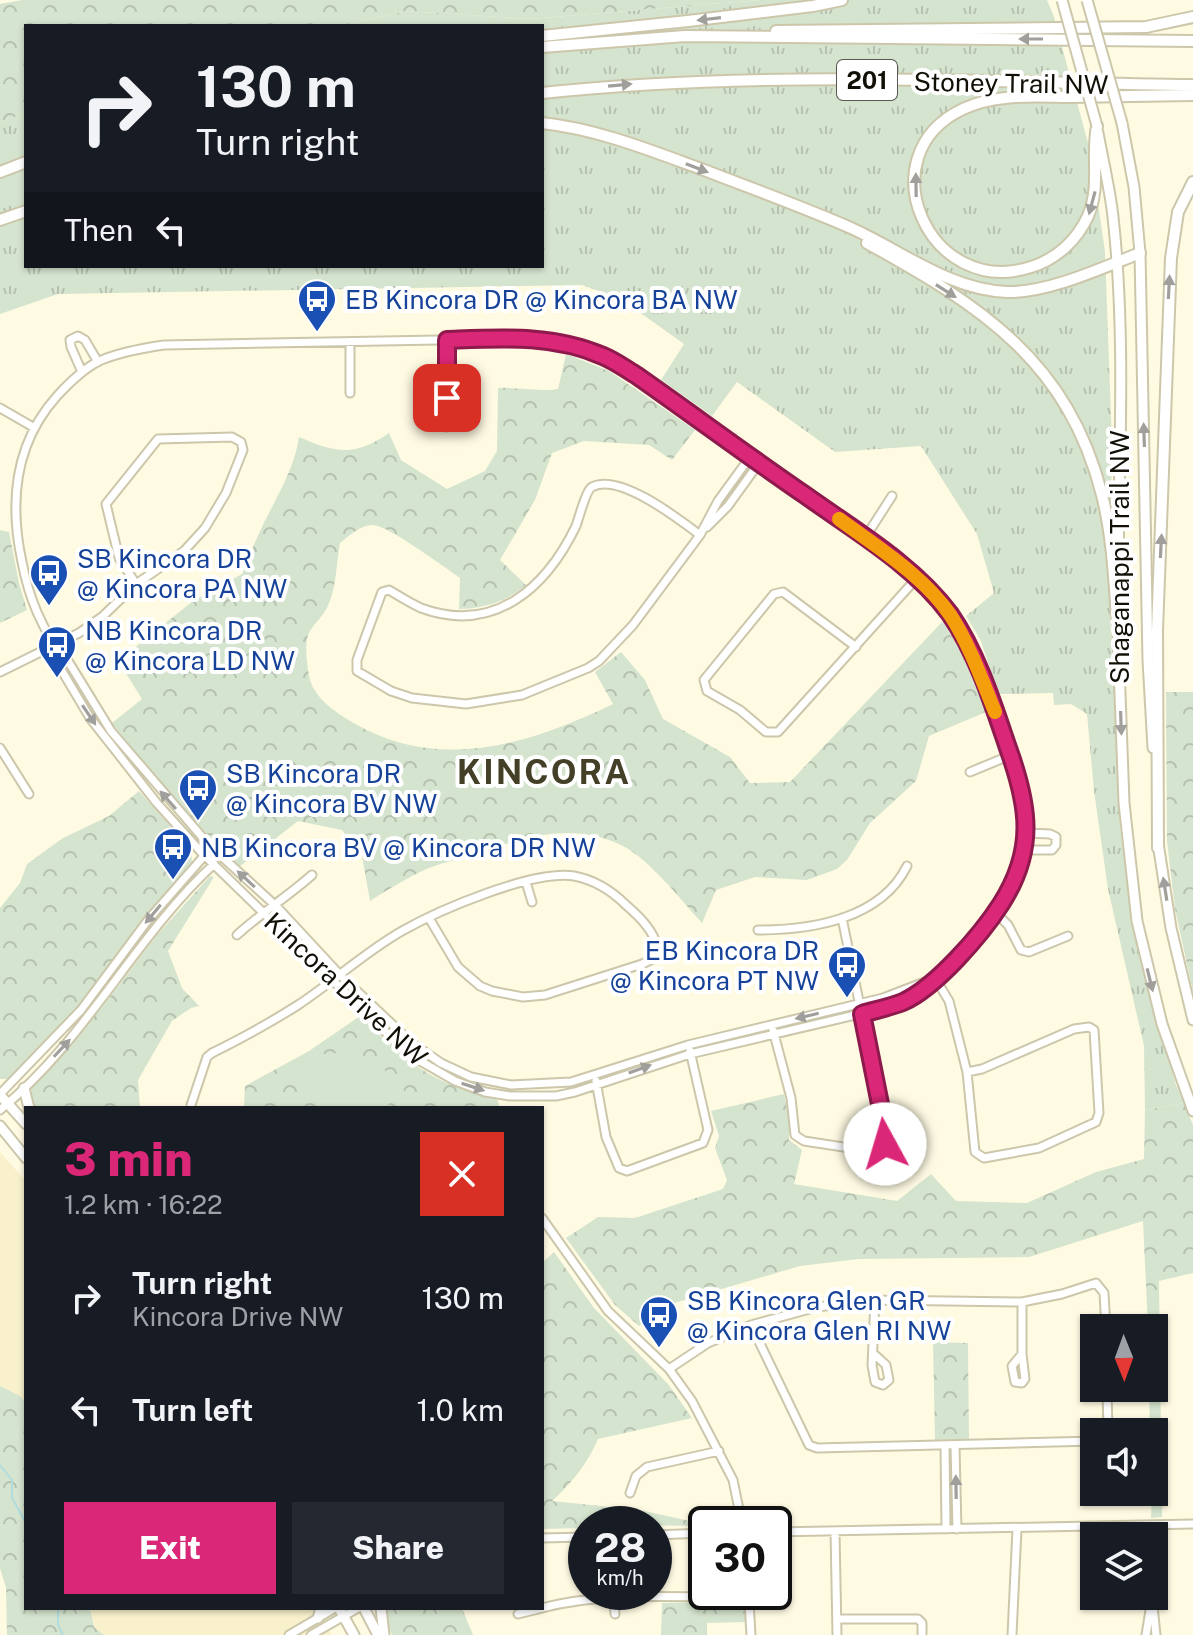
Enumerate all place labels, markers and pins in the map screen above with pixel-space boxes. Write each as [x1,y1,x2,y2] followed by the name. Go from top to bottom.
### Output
[296,278,338,333] bus stop icon: EB Kincora DR @ Kincora BA NW
[345,284,738,315] place label: EB Kincora DR @ Kincora BA NW
[413,364,481,432] pin
[77,543,288,604] place label: SB Kincora DR @ Kincora PA NW
[28,552,70,607] bus stop icon: SB Kincora DR @ Kincora PA NW
[85,615,295,676] place label: NB Kincora DR @ Kincora LD NW
[36,624,78,679] bus stop icon: NB Kincora DR @ Kincora LD NW
[226,758,438,819] place label: SB Kincora DR @ Kincora BV NW
[177,767,219,822] bus stop icon: SB Kincora DR @ Kincora BV NW
[152,826,194,881] bus stop icon: NB Kincora BV @ Kincora DR NW
[201,832,596,863] place label: NB Kincora BV @ Kincora DR NW
[610,935,819,996] place label: EB Kincora DR @ Kincora PT NW
[826,944,868,999] bus stop icon: EB Kincora DR @ Kincora PT NW
[687,1285,951,1346] place label: SB Kincora Glen GR @ Kincora Glen RI NW
[638,1294,680,1349] bus stop icon: SB Kincora Glen GR @ Kincora Glen RI NW

